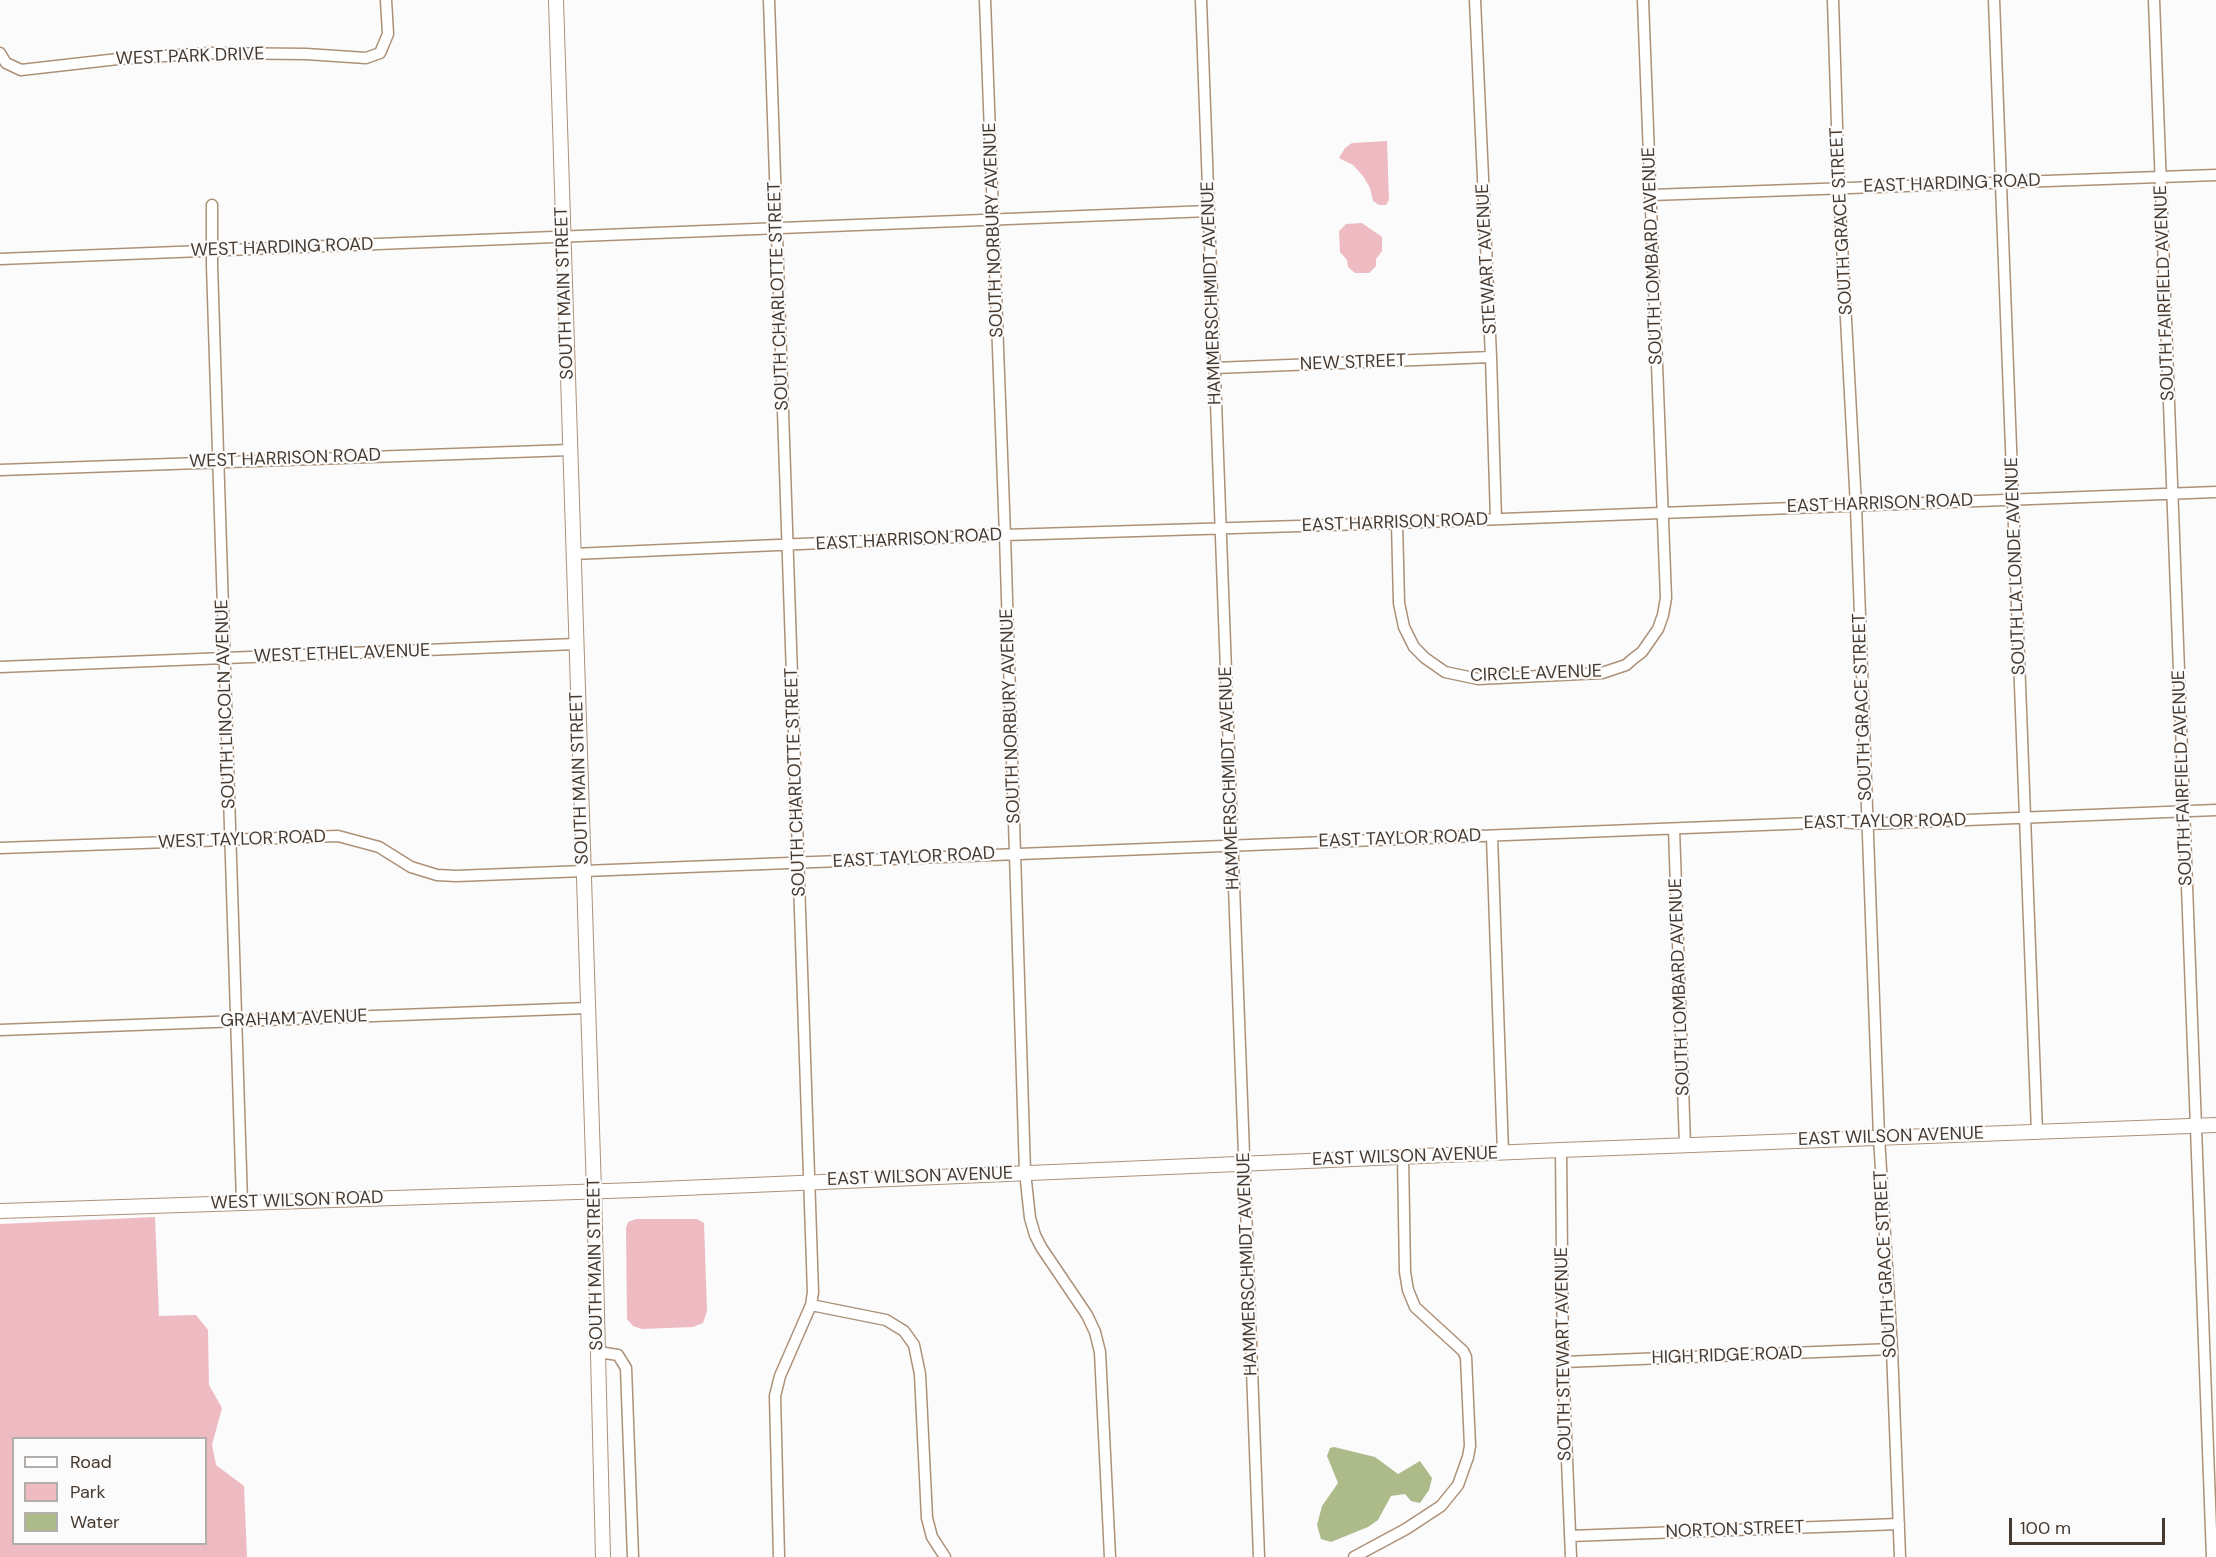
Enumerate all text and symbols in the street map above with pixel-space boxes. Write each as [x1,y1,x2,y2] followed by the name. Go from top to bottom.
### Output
[115,44,265,70] street label: WEST PARK DRIVE
[979,122,1009,338] street label: SOUTH NORBURY AVENUE
[1826,127,1858,315] street label: SOUTH GRACE STREET
[1638,147,1668,365] street label: SOUTH LOMBARD AVENUE
[1863,170,2041,198] street label: EAST HARDING ROAD
[764,181,794,411] street label: SOUTH CHARLOTTE STREET
[1197,181,1227,405] street label: HAMMERSCHMIDT AVENUE
[1472,183,1502,335] street label: STEWART AVENUE
[2150,185,2180,401] street label: SOUTH FAIRFIELD AVENUE
[551,206,579,380] street label: SOUTH MAIN STREET
[190,234,374,262] street label: WEST HARDING ROAD
[1300,350,1406,376] street label: NEW STREET
[189,445,381,473] street label: WEST HARRISON ROAD
[2001,457,2031,675] street label: SOUTH LA LONDE AVENUE
[1786,490,1974,518] street label: EAST HARRISON ROAD
[1301,509,1489,537] street label: EAST HARRISON ROAD
[815,524,1003,556] street label: EAST HARRISON ROAD
[212,599,240,809] street label: SOUTH LINCOLN AVENUE
[996,608,1026,824] street label: SOUTH NORBURY AVENUE
[1849,613,1877,801] street label: SOUTH GRACE STREET
[253,640,431,668] street label: WEST ETHEL AVENUE
[1470,661,1602,687] street label: CIRCLE AVENUE
[1215,666,1245,890] street label: HAMMERSCHMIDT AVENUE
[781,667,811,897] street label: SOUTH CHARLOTTE STREET
[2168,670,2198,886] street label: SOUTH FAIRFIELD AVENUE
[566,691,594,865] street label: SOUTH MAIN STREET
[1803,810,1967,834] street label: EAST TAYLOR ROAD
[1318,825,1482,853] street label: EAST TAYLOR ROAD
[158,826,326,854] street label: WEST TAYLOR ROAD
[832,843,996,873] street label: EAST TAYLOR ROAD
[1665,878,1695,1096] street label: SOUTH LOMBARD AVENUE
[220,1006,368,1032] street label: GRAHAM AVENUE
[1798,1123,1984,1151] street label: EAST WILSON AVENUE
[1312,1143,1498,1171] street label: EAST WILSON AVENUE
[1233,1152,1263,1376] street label: HAMMERSCHMIDT AVENUE
[827,1163,1013,1191] street label: EAST WILSON AVENUE
[1870,1170,1902,1358] street label: SOUTH GRACE STREET
[584,1177,608,1351] street label: SOUTH MAIN STREET
[210,1187,384,1215] street label: WEST WILSON ROAD
[1551,1247,1577,1461] street label: SOUTH STEWART AVENUE
[1651,1343,1803,1369] street label: HIGH RIDGE ROAD
[12,1437,207,1545] legend
[70,1450,112,1474] text: Road
[70,1480,106,1504] text: Park
[2012,1506,2168,1544] scale bar
[70,1510,120,1534] text: Water
[2020,1516,2071,1540] text: 100 m
[1665,1517,1805,1543] street label: NORTON STREET

